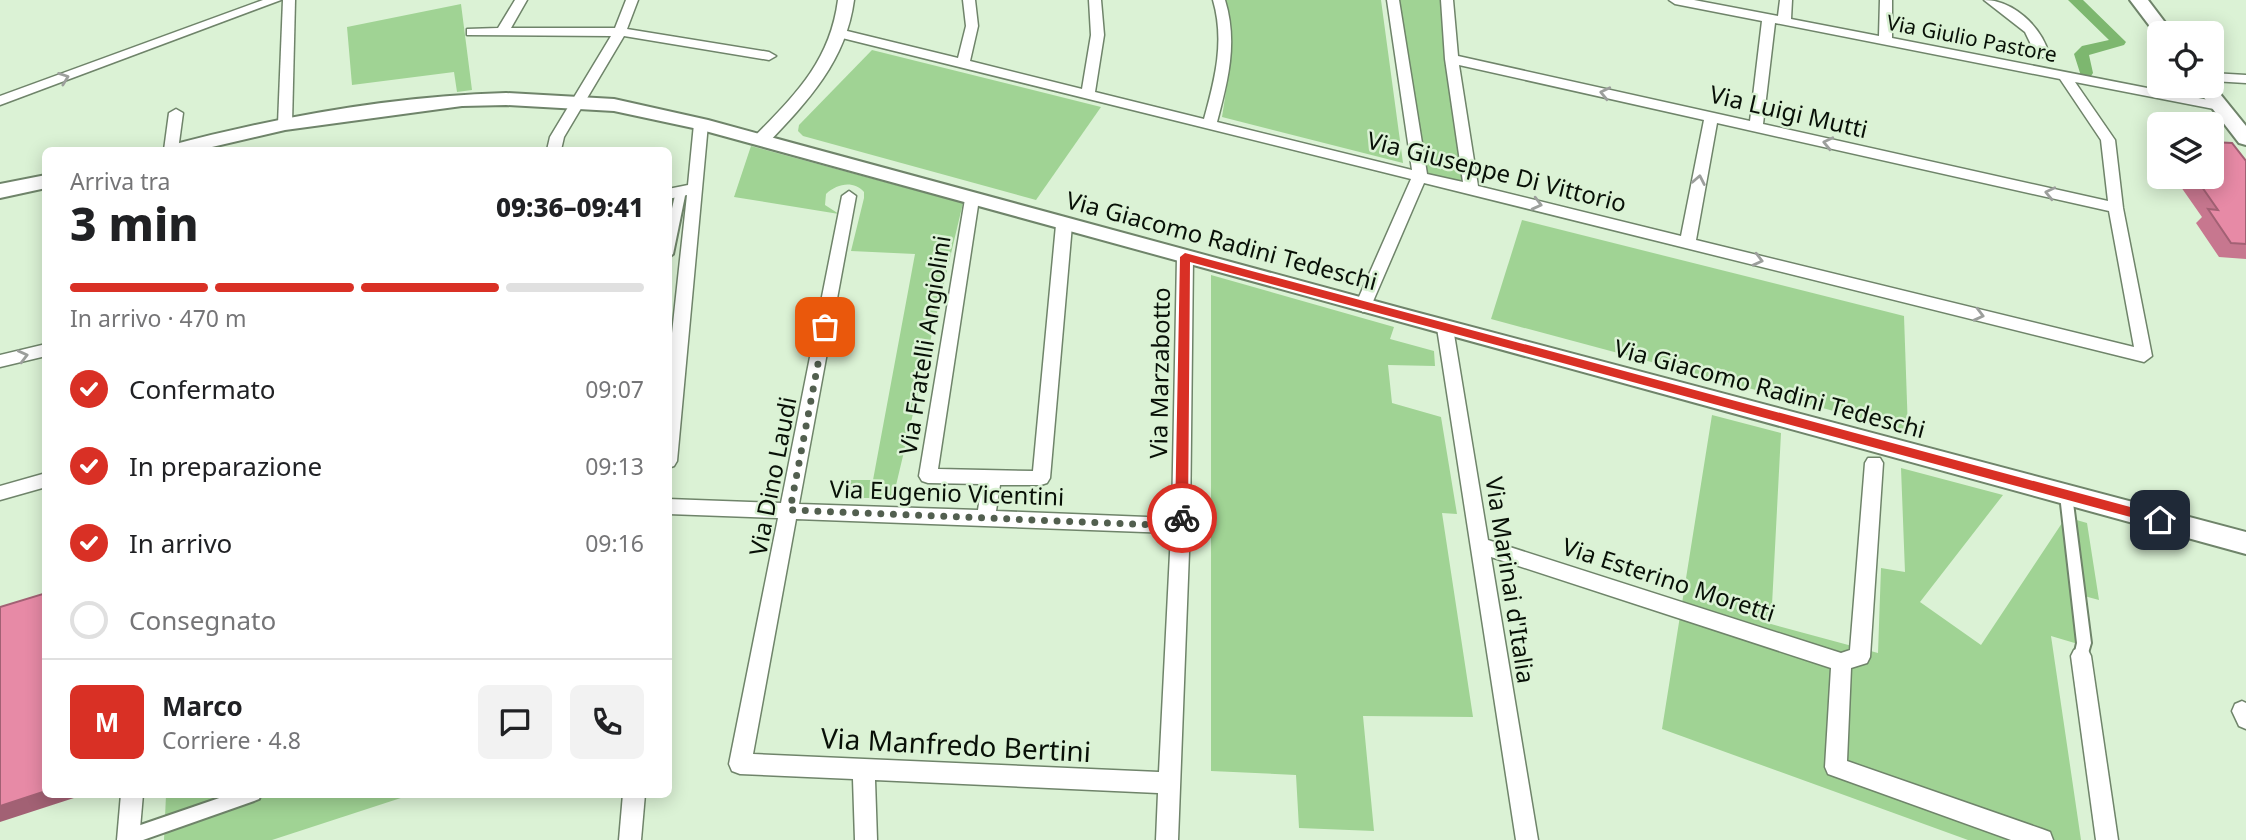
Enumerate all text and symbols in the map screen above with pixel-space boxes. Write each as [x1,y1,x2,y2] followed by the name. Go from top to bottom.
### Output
[1884,8,2060,68] street label: Via Giulio Pastore
[2147,21,2224,189] map controls
[2147,21,2224,98] button: locate
[58,72,70,86] one-way arrow
[1707,77,1871,145] street label: Via Luigi Mutti
[1600,87,1612,102] one-way arrow
[2147,112,2224,189] button: layers
[1364,123,1630,219] street label: Via Giuseppe Di Vittorio
[1822,137,1834,151] one-way arrow
[70,165,170,197] text: Arriva tra
[1691,174,1706,186] one-way arrow
[1063,183,1381,297] street label: Via Giacomo Radini Tedeschi
[2044,186,2056,201] one-way arrow
[496,189,644,225] text: 09:36–09:41
[70,192,199,254] text: 3 min
[1531,196,1543,210] one-way arrow
[890,233,958,457] street label: Via Fratelli Angiolini
[1752,252,1764,266] one-way arrow
[1141,287,1177,459] street label: Via Marzabotto
[795,297,855,357] pin
[70,302,247,334] text: In arrivo · 470 m
[1973,307,1985,321] one-way arrow
[806,308,844,346] icon: bag
[1611,331,1929,445] street label: Via Giacomo Radini Tedeschi
[17,350,29,364] one-way arrow
[70,370,108,408] icon: check
[129,371,276,407] text: Confermato
[585,373,644,405] text: 09:07
[740,394,804,558] street label: Via Dino Laudi
[70,447,108,485] icon: check
[129,448,322,484] text: In preparazione
[585,450,644,482] text: 09:13
[829,471,1065,513] street label: Via Eugenio Vicentini
[1478,474,1544,686] street label: Via Marinai d'Italia
[1147,483,1217,553] courier
[2130,490,2190,550] pin
[1163,499,1201,537] icon: bike
[2141,501,2179,539] icon: home
[70,524,108,562] icon: check
[129,525,232,561] text: In arrivo
[585,527,644,559] text: 09:16
[1558,529,1780,629] street label: Via Esterino Moretti
[129,602,276,638] text: Consegnato
[478,685,552,759] button: chat
[570,685,644,759] button: phone
[162,688,243,724] text: Marco
[95,704,119,740] text: M
[820,718,1092,770] street label: Via Manfredo Bertini
[162,724,301,756] text: Corriere · 4.8

